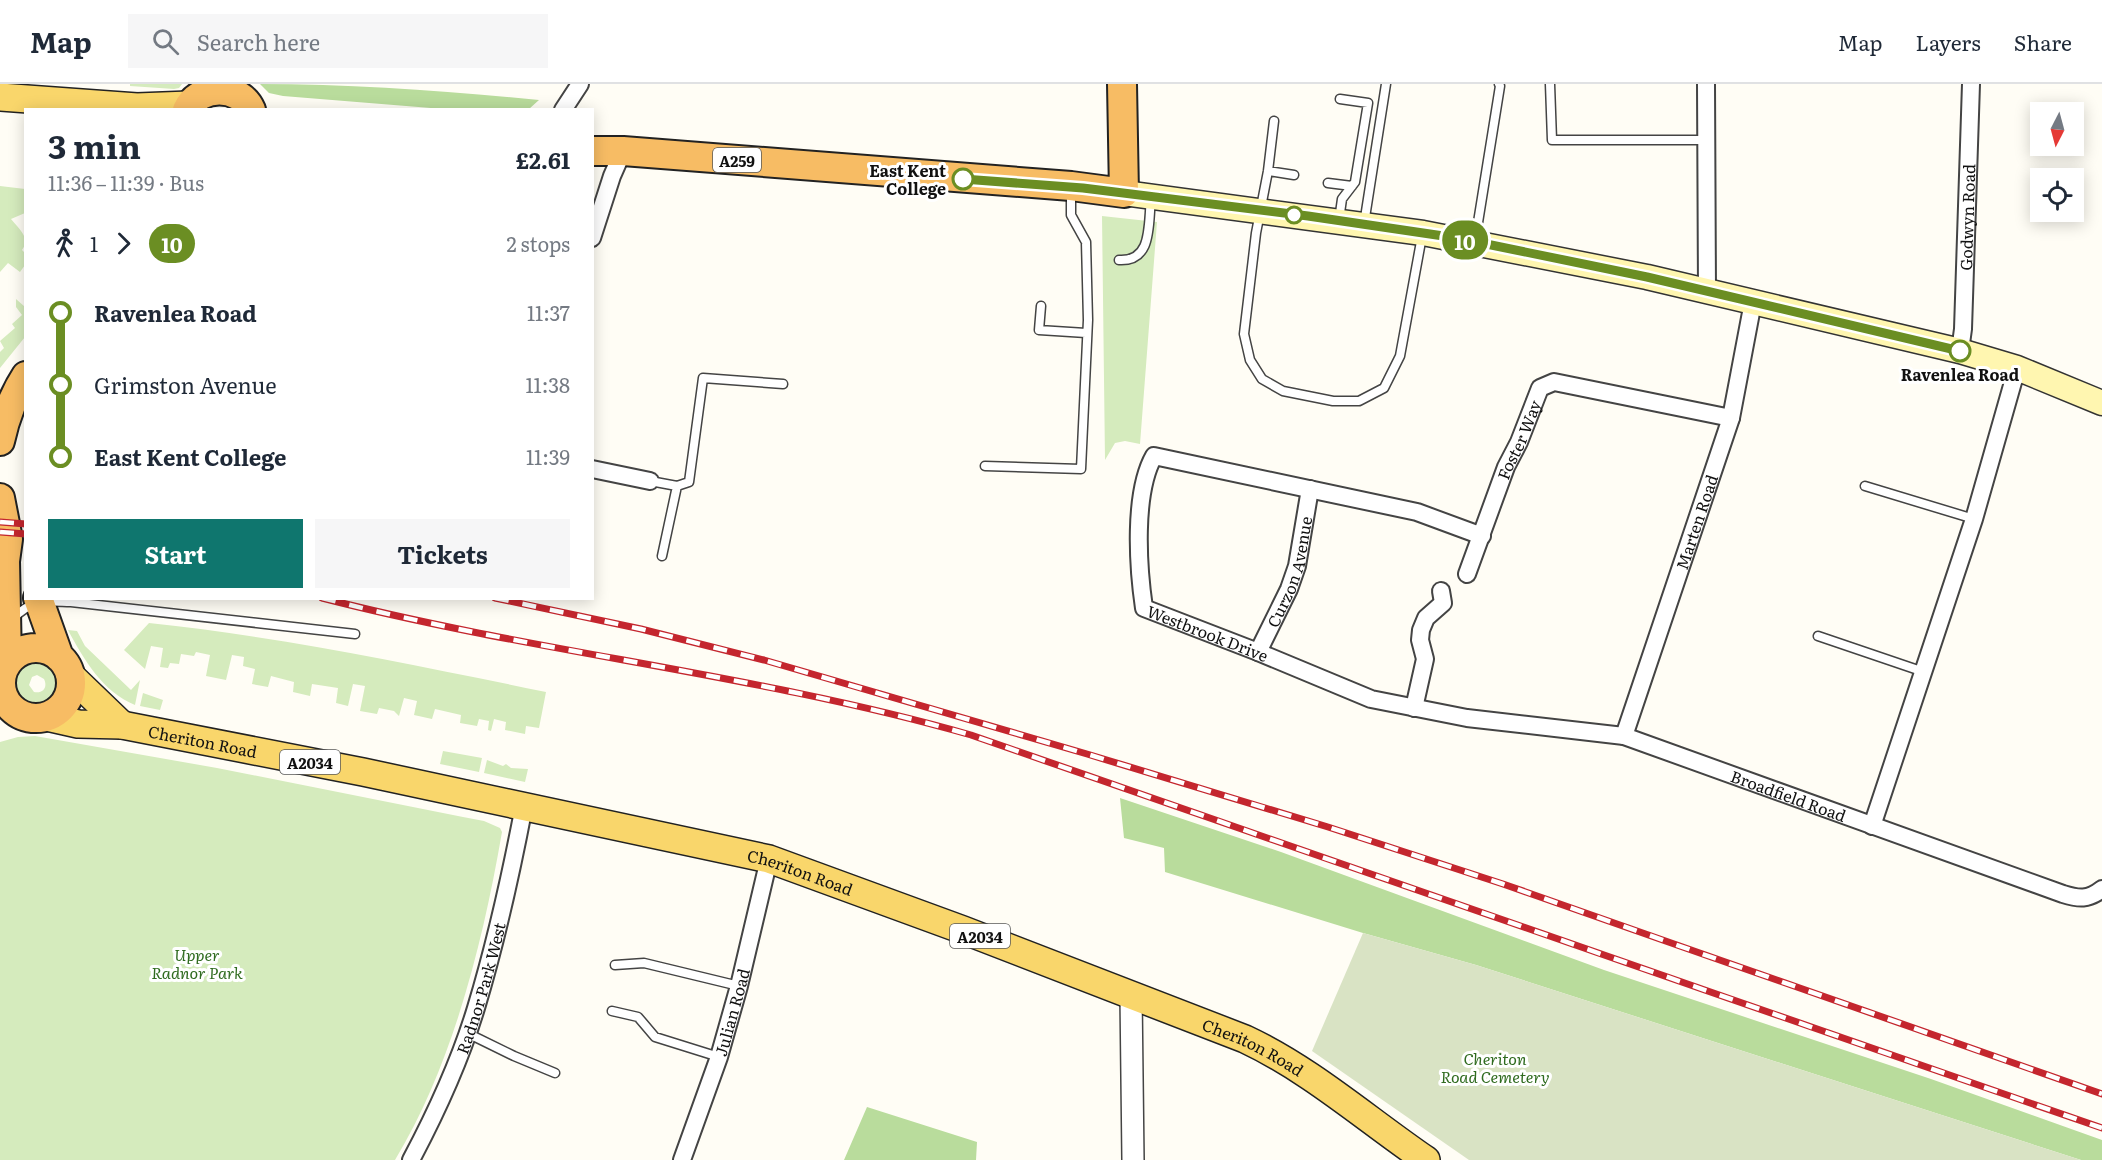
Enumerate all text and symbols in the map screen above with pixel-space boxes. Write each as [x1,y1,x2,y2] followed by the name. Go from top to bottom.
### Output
[128,14,548,68] search box
[30,20,92,62] text: Map
[149,25,182,58] icon: search
[197,25,320,58] text: Search here
[1838,26,1883,57] text: Map
[1916,26,1981,57] text: Layers
[2014,26,2072,57] text: Share
[2030,102,2084,156] north arrow
[2030,102,2084,222] map controls
[48,120,141,169] text: 3 min
[516,143,570,176] text: £2.61
[713,148,761,172] road number: A259
[869,158,946,200] place label: East Kent College
[1953,163,1980,271] street label: Godwyn Road
[48,167,204,197] text: 11:36 – 11:39 · Bus
[952,168,974,190] marker: East Kent College
[2030,168,2084,222] button: locate
[1285,206,1303,224] unlabelled marker
[1438,220,1492,260] line badge: 10
[1454,225,1476,256] text: 10
[48,227,81,260] icon: walk
[107,227,140,260] icon: forward
[90,228,98,258] text: 1
[161,228,183,259] text: 10
[506,228,570,258] text: 2 stops
[94,296,257,329] text: Ravenlea Road
[527,297,570,327] text: 11:37
[1949,340,1971,362] marker: Ravenlea Road
[1901,362,2020,386] place label: Ravenlea Road
[94,368,277,401] text: Grimston Avenue
[525,369,570,399] text: 11:38
[1490,396,1547,483] street label: Foster Way
[94,440,286,473] text: East Kent College
[526,441,570,471] text: 11:39
[1669,471,1723,573] street label: Marten Road
[1260,514,1317,631] street label: Curzon Avenue
[48,519,303,588] button: Start
[315,519,570,588] button: Tickets
[1144,598,1272,667] street label: Westbrook Drive
[146,718,259,763] street label: Cheriton Road
[280,750,340,774] road number: A2034
[1728,763,1850,827] street label: Broadfield Road
[745,843,857,901] street label: Cheriton Road
[449,919,511,1057] street label: Radnor Park West
[950,924,1010,948] road number: A2034
[151,942,243,984] park label: Upper Radnor Park
[708,966,755,1059] street label: Julian Road
[1199,1012,1309,1081] street label: Cheriton Road
[1440,1046,1550,1088] park label: Cheriton Road Cemetery

